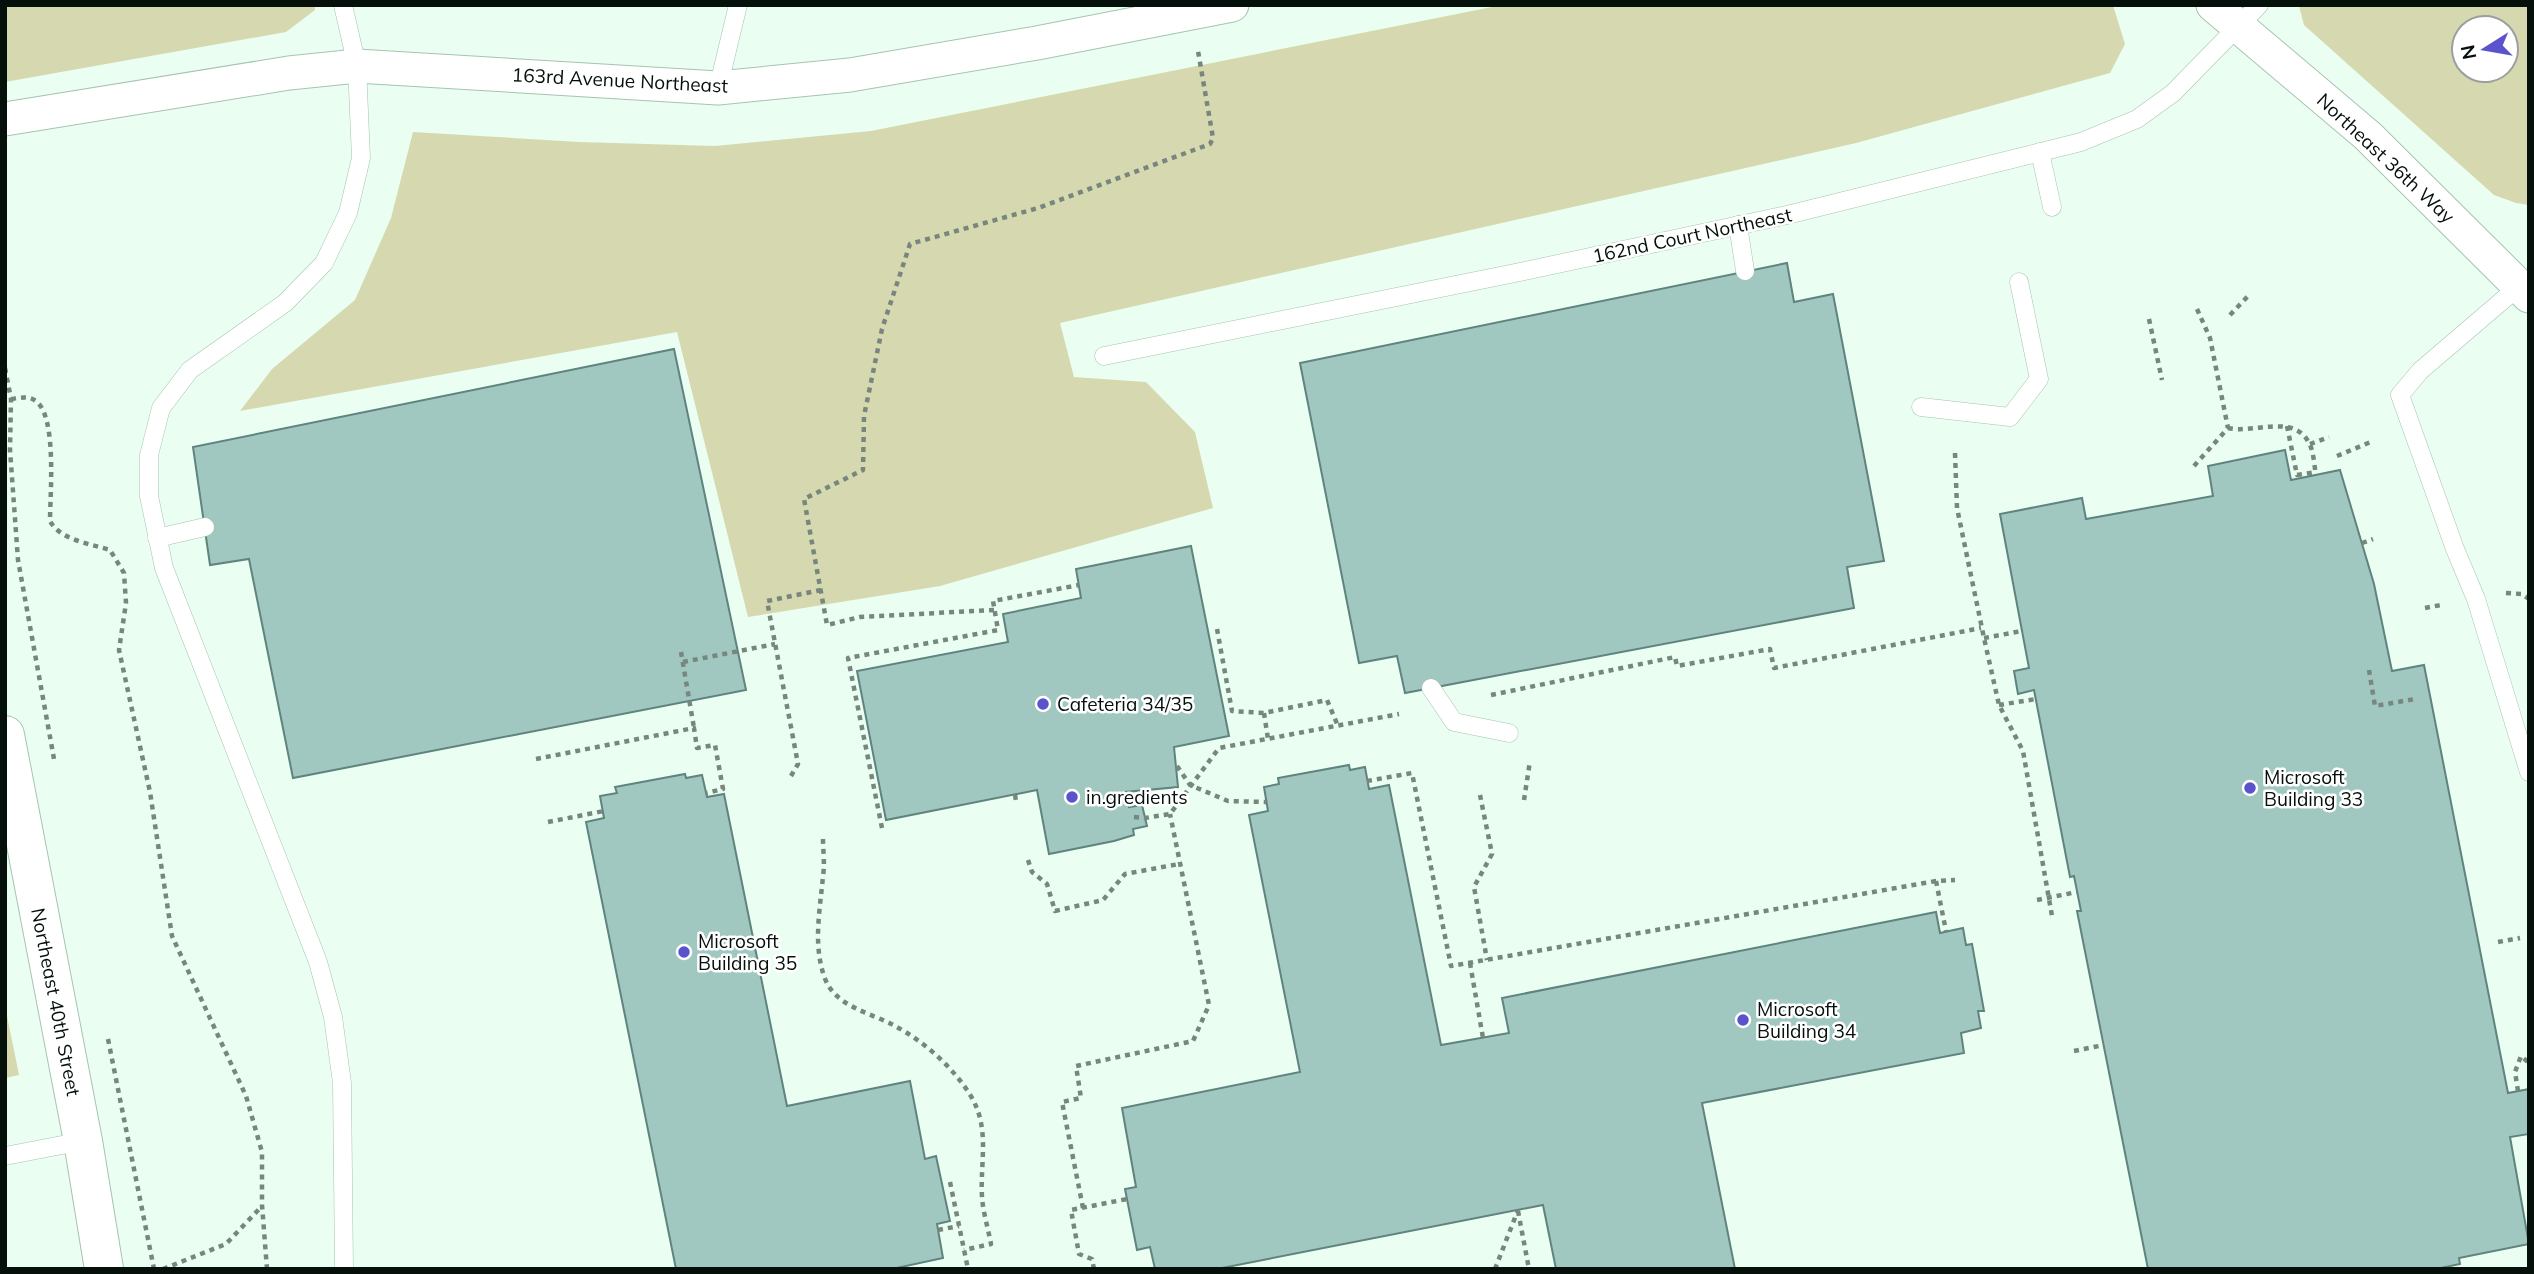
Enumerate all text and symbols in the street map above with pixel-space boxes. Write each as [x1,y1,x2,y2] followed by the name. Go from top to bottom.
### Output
[2450,14,2520,84] north arrow
[2455,43,2481,62] text: N
[511,62,729,98] street label: 163rd Avenue Northeast
[2312,88,2460,228] street label: Northeast 36th Way
[1590,202,1794,268] street label: 162nd Court Northeast
[1057,692,1193,716] place label: Cafeteria 34/35
[1035,696,1051,712] marker: Cafeteria 34/35
[2264,765,2363,811] place label: Microsoft Building 33
[2242,780,2258,796] marker: Microsoft Building 33
[1086,785,1188,809] place label: in.gredients
[1064,789,1080,805] marker: in.gredients
[26,906,86,1098] street label: Northeast 40th Street
[698,929,797,975] place label: Microsoft Building 35
[676,944,692,960] marker: Microsoft Building 35
[1757,997,1856,1043] place label: Microsoft Building 34
[1735,1012,1751,1028] marker: Microsoft Building 34

